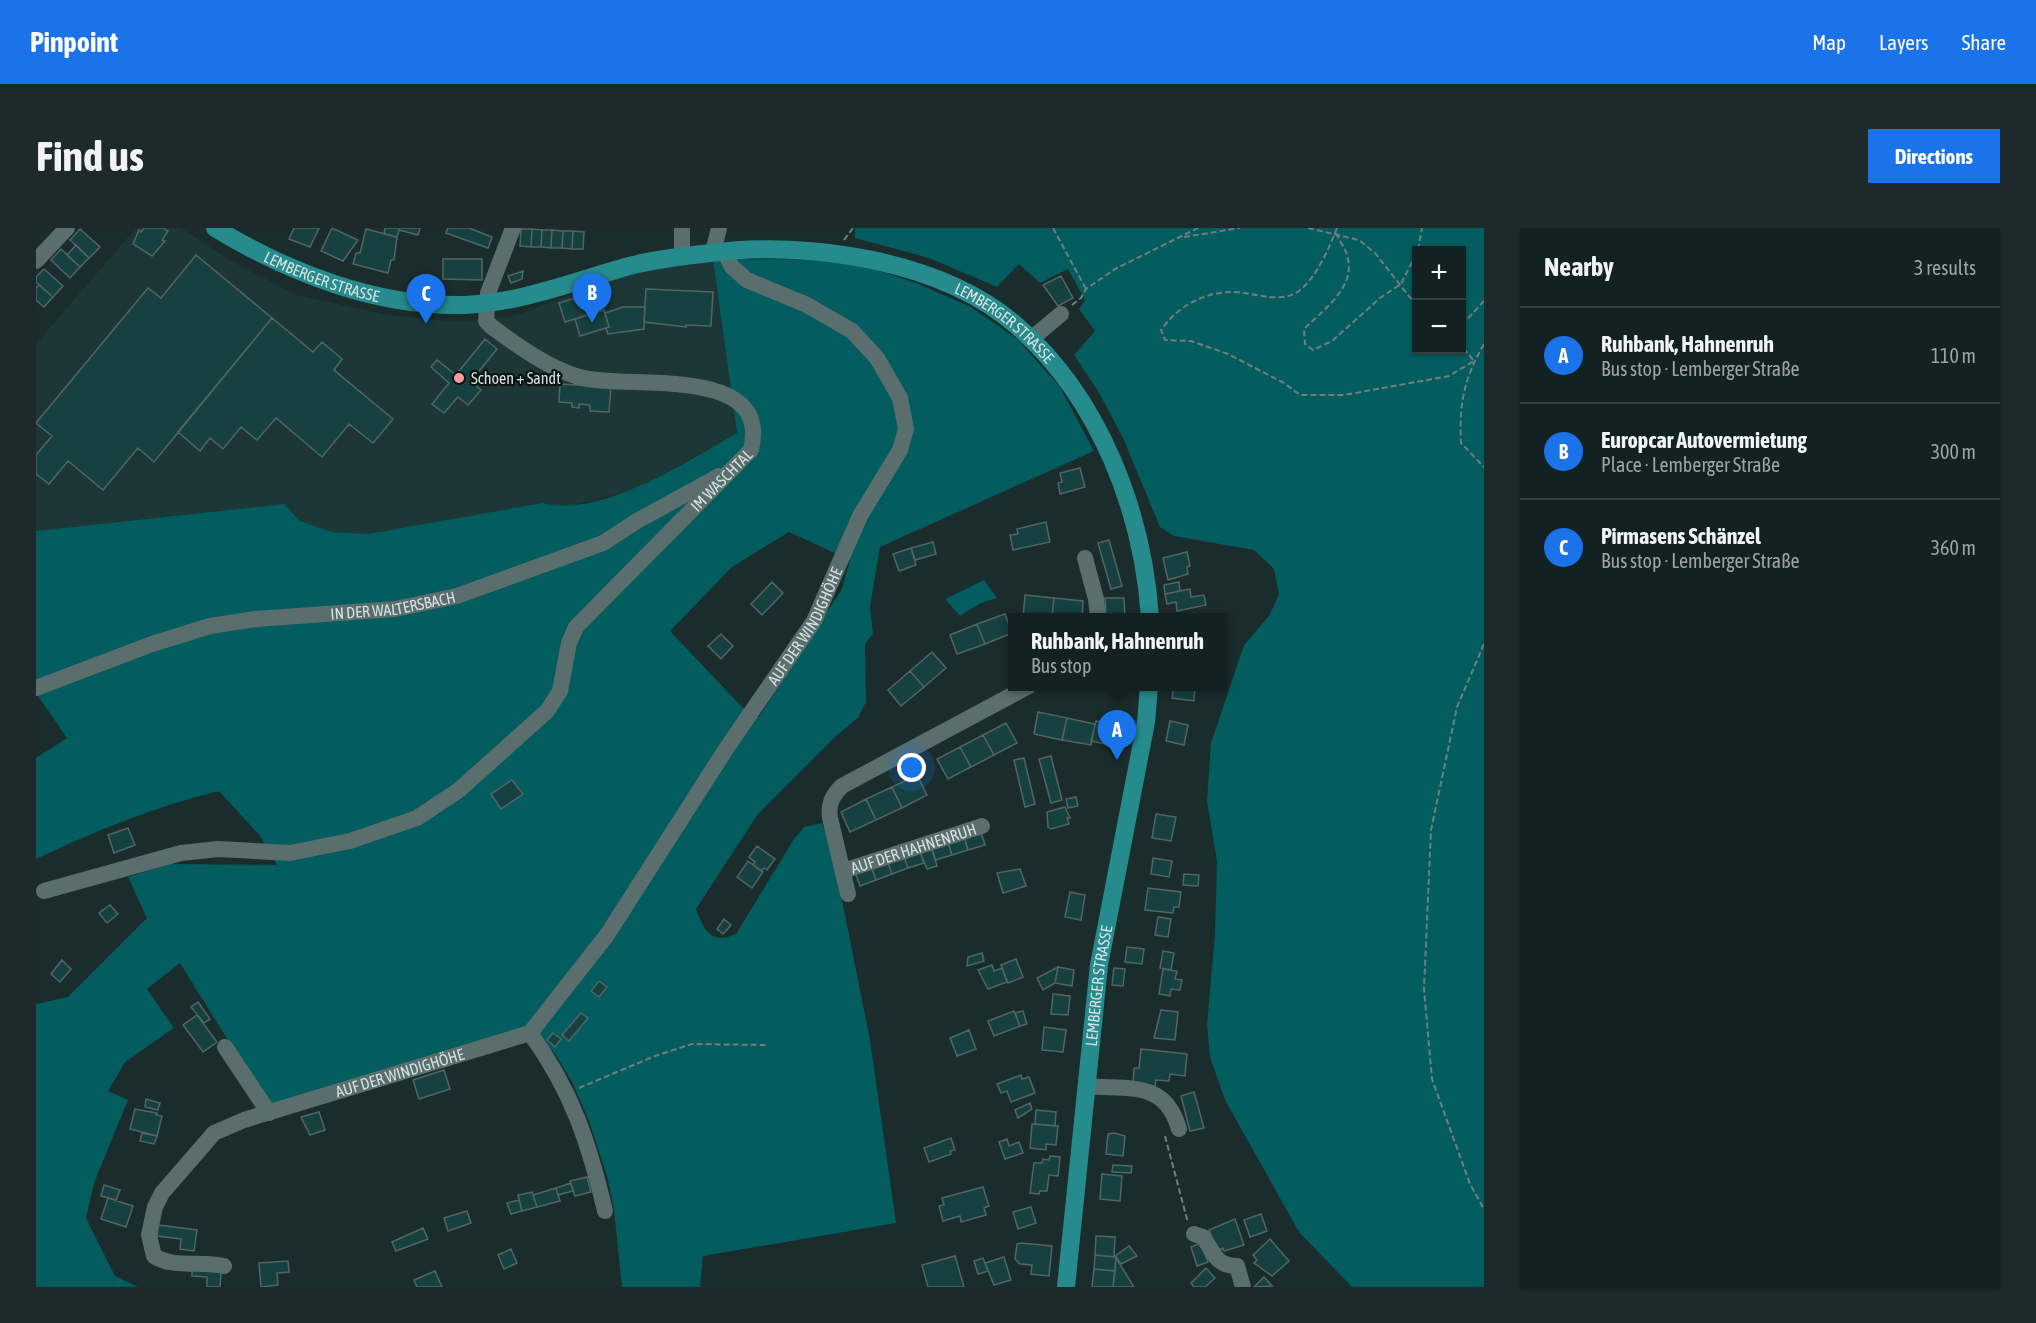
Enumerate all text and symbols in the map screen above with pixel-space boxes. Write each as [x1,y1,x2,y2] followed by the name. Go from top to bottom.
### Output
[30,26,118,58] text: Pinpoint
[1812,30,1846,54] text: Map
[1879,30,1929,54] text: Layers
[1962,30,2006,54] text: Share
[1868,129,2000,183] button: Directions
[36,132,144,180] text: Find us
[1412,246,1466,354] map controls
[1412,246,1466,300] button: +
[261,247,381,305] street label: LEMBERGER STRASSE
[1544,252,1614,282] text: Nearby
[1914,256,1976,279] text: 3 results
[406,274,446,324] pin: C
[572,274,612,323] pin: B
[952,279,1058,367] street label: LEMBERGER STRASSE
[1412,300,1466,354] button: −
[1601,331,1774,357] text: Ruhbank, Hahnenruh
[1559,344,1568,367] text: A
[1931,344,1976,367] text: 110 m
[1601,357,1800,380] text: Bus stop · Lemberger Straße
[471,369,561,387] place label: Schoen + Sandt
[452,371,466,385] marker: Schoen + Sandt
[1601,427,1807,453] text: Europcar Autovermietung
[1559,440,1568,463] text: B
[1931,440,1976,463] text: 300 m
[687,445,756,515] street label: IM WASCHTAL
[1601,453,1780,476] text: Place · Lemberger Straße
[1601,523,1761,549] text: Pirmasens Schänzel
[1559,536,1568,559] text: C
[1931,536,1976,559] text: 360 m
[1601,549,1800,572] text: Bus stop · Lemberger Straße
[764,564,845,689] street label: AUF DER WINDIGHÖHE
[330,588,457,623] street label: IN DER WALTERSBACH
[1008,613,1227,691] popup
[1031,628,1204,654] text: Ruhbank, Hahnenruh
[1031,654,1091,677] text: Bus stop
[1098,710,1136,760] pin: A
[897,753,926,782] your location
[848,819,978,877] street label: AUF DER HAHNENRUH
[1082,924,1115,1047] street label: LEMBERGER STRASSE
[333,1045,466,1101] street label: AUF DER WINDIGHÖHE

